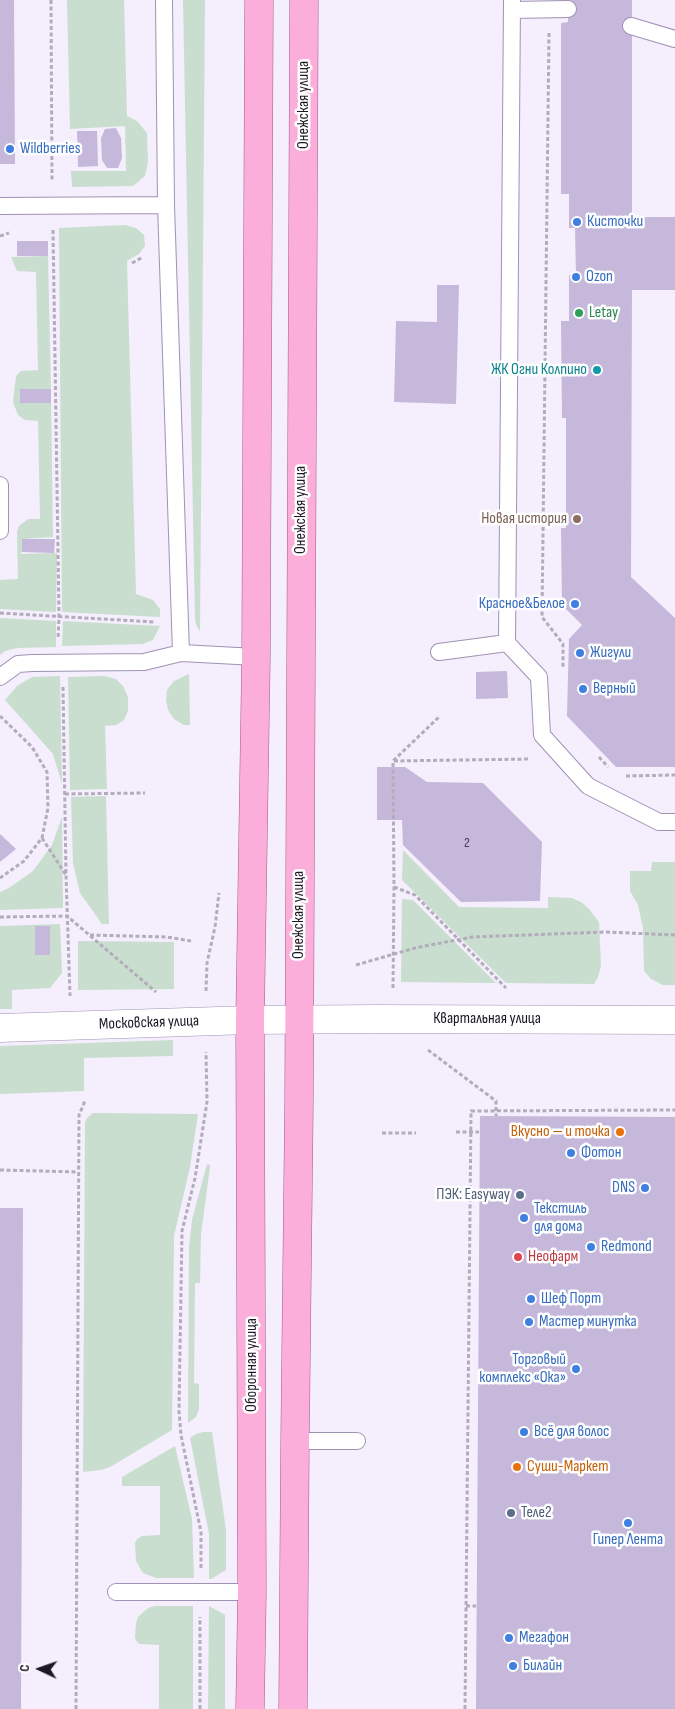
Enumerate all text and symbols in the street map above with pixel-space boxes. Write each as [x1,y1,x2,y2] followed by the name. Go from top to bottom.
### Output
[294,61,314,149] street label: Онежская улица
[20,139,80,159] place label: Wildberries
[4,143,16,155] marker: Wildberries
[587,212,643,232] place label: Кисточки
[571,216,583,228] marker: Кисточки
[586,267,613,287] place label: Ozon
[570,271,582,283] marker: Ozon
[589,303,618,323] place label: Letay
[573,307,585,319] marker: Letay
[491,360,587,380] place label: ЖК Огни Колпино
[591,364,603,376] marker: ЖК Огни Колпино
[291,466,311,554] street label: Онежская улица
[481,509,567,529] place label: Новая история
[571,513,583,525] marker: Новая история
[479,594,565,614] place label: Красное&Белое
[569,598,581,610] marker: Красное&Белое
[590,643,631,663] place label: Жигули
[574,647,586,659] marker: Жигули
[593,679,636,699] place label: Верный
[577,683,589,695] marker: Верный
[464,835,470,851] house number: 2
[289,871,309,959] street label: Онежская улица
[433,1009,541,1029] street label: Квартальная улица
[99,1012,199,1034] street label: Московская улица
[511,1122,610,1142] place label: Вкусно — и точка
[614,1126,626,1138] marker: Вкусно — и точка
[581,1143,621,1163] place label: Фотон
[565,1147,577,1159] marker: Фотон
[612,1178,635,1198] place label: DNS
[639,1182,651,1194] marker: DNS
[436,1185,510,1205] place label: ПЭК: Easyway
[514,1189,526,1201] marker: ПЭК: Easyway
[534,1199,587,1237] place label: Текстиль для дома
[518,1212,530,1224] marker: Текстиль для дома
[601,1237,652,1257] place label: Redmond
[585,1241,597,1253] marker: Redmond
[528,1247,578,1267] place label: Неофарм
[512,1251,524,1263] marker: Неофарм
[541,1289,601,1309] place label: Шеф Порт
[525,1293,537,1305] marker: Шеф Порт
[539,1312,637,1332] place label: Мастер минутка
[523,1316,535,1328] marker: Мастер минутка
[242,1318,262,1412] street label: Оборонная улица
[479,1350,566,1388] place label: Торговый комплекс «Ока»
[570,1363,582,1375] marker: Торговый комплекс «Ока»
[534,1422,610,1442] place label: Всё для волос
[518,1426,530,1438] marker: Всё для волос
[527,1457,609,1477] place label: Суши-Маркет
[511,1461,523,1473] marker: Суши-Маркет
[521,1503,552,1523] place label: Теле2
[505,1507,517,1519] marker: Теле2
[622,1517,634,1529] marker: Гипер Лента
[593,1530,663,1550] place label: Гипер Лента
[519,1628,569,1648] place label: Мегафон
[503,1632,515,1644] marker: Мегафон
[15,1644,65,1694] north arrow
[523,1656,562,1676] place label: Билайн
[507,1660,519,1672] marker: Билайн
[16,1664,33,1672] text: С

